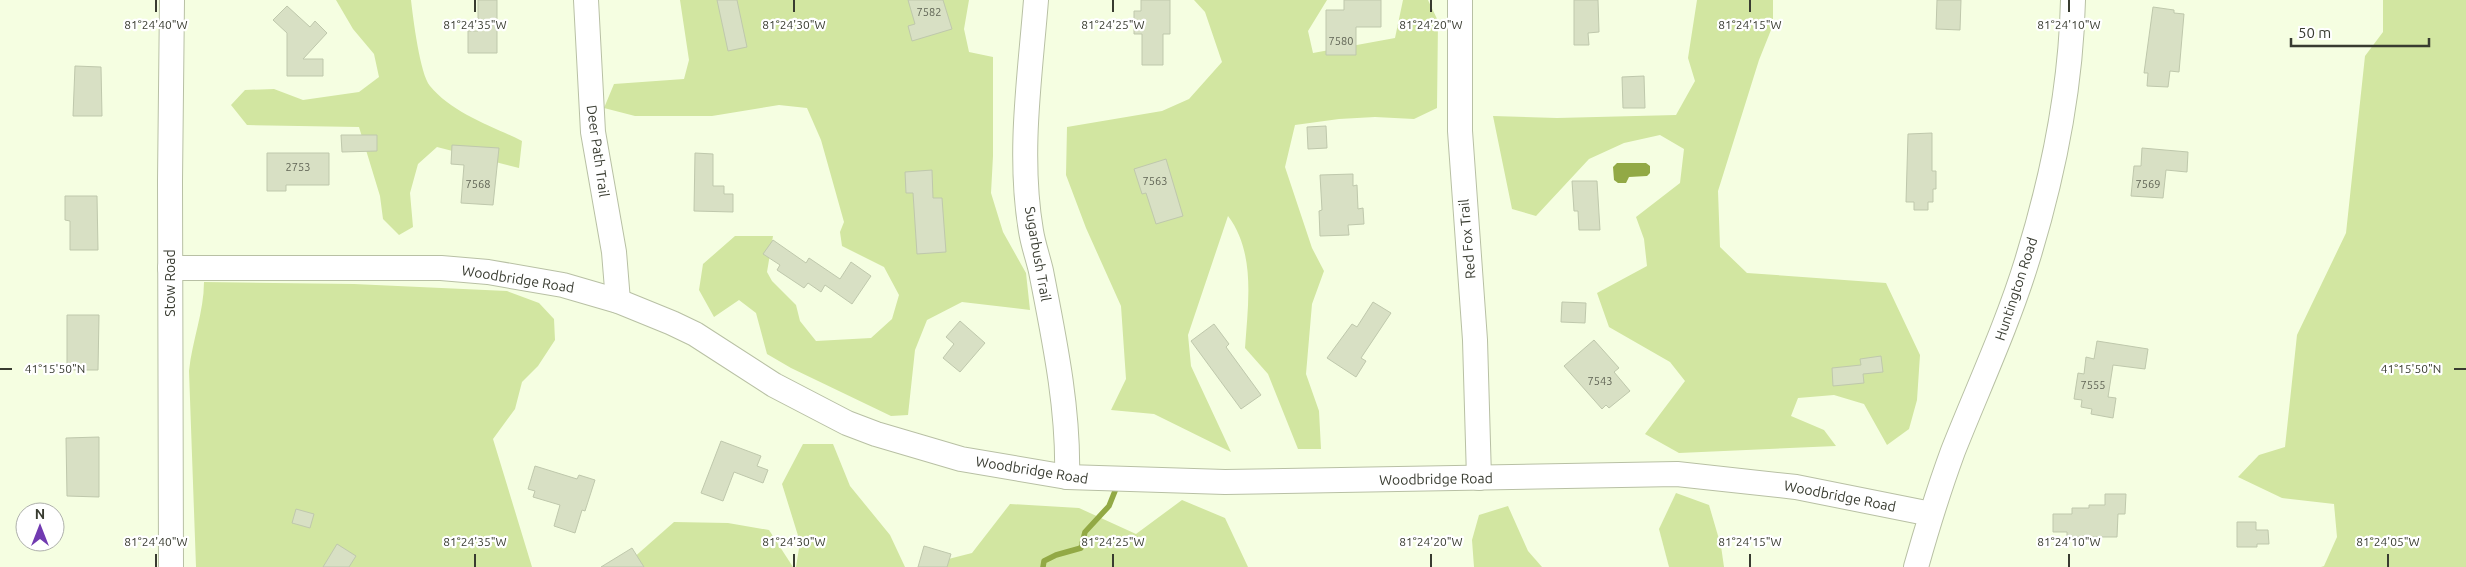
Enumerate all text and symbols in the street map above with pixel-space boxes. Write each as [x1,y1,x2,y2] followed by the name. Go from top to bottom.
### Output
[917,6,941,18] house number: 7582
[2291,15,2428,47] scale bar
[124,18,188,31] text: 81°24'40"W
[443,18,507,31] text: 81°24'35"W
[762,18,826,31] text: 81°24'30"W
[1081,18,1145,31] text: 81°24'25"W
[1399,18,1463,31] text: 81°24'20"W
[1718,18,1782,31] text: 81°24'15"W
[2037,18,2101,31] text: 81°24'10"W
[2298,24,2331,41] text: 50 m
[1329,35,1353,47] house number: 7580
[584,104,612,198] street label: Deer Path Trail
[286,161,310,173] house number: 2753
[1143,175,1167,187] house number: 7563
[466,178,490,190] house number: 7568
[2136,178,2160,190] house number: 7569
[1456,198,1478,280] street label: Red Fox Trail
[1022,205,1054,303] street label: Sugarbush Trail
[1992,235,2040,343] street label: Huntington Road
[162,249,178,317] street label: Stow Road
[461,262,575,296] street label: Woodbridge Road
[25,362,85,375] text: 41°15'50"N
[2381,362,2441,375] text: 41°15'50"N
[1588,375,1612,387] house number: 7543
[2081,379,2105,391] house number: 7555
[975,453,1089,487] street label: Woodbridge Road
[1379,470,1493,488] street label: Woodbridge Road
[1783,477,1897,515] street label: Woodbridge Road
[15,502,65,552] north arrow
[35,506,45,522] text: N
[124,535,188,548] text: 81°24'40"W
[443,535,507,548] text: 81°24'35"W
[762,535,826,548] text: 81°24'30"W
[1081,535,1145,548] text: 81°24'25"W
[1399,535,1463,548] text: 81°24'20"W
[1718,535,1782,548] text: 81°24'15"W
[2037,535,2101,548] text: 81°24'10"W
[2356,535,2420,548] text: 81°24'05"W

